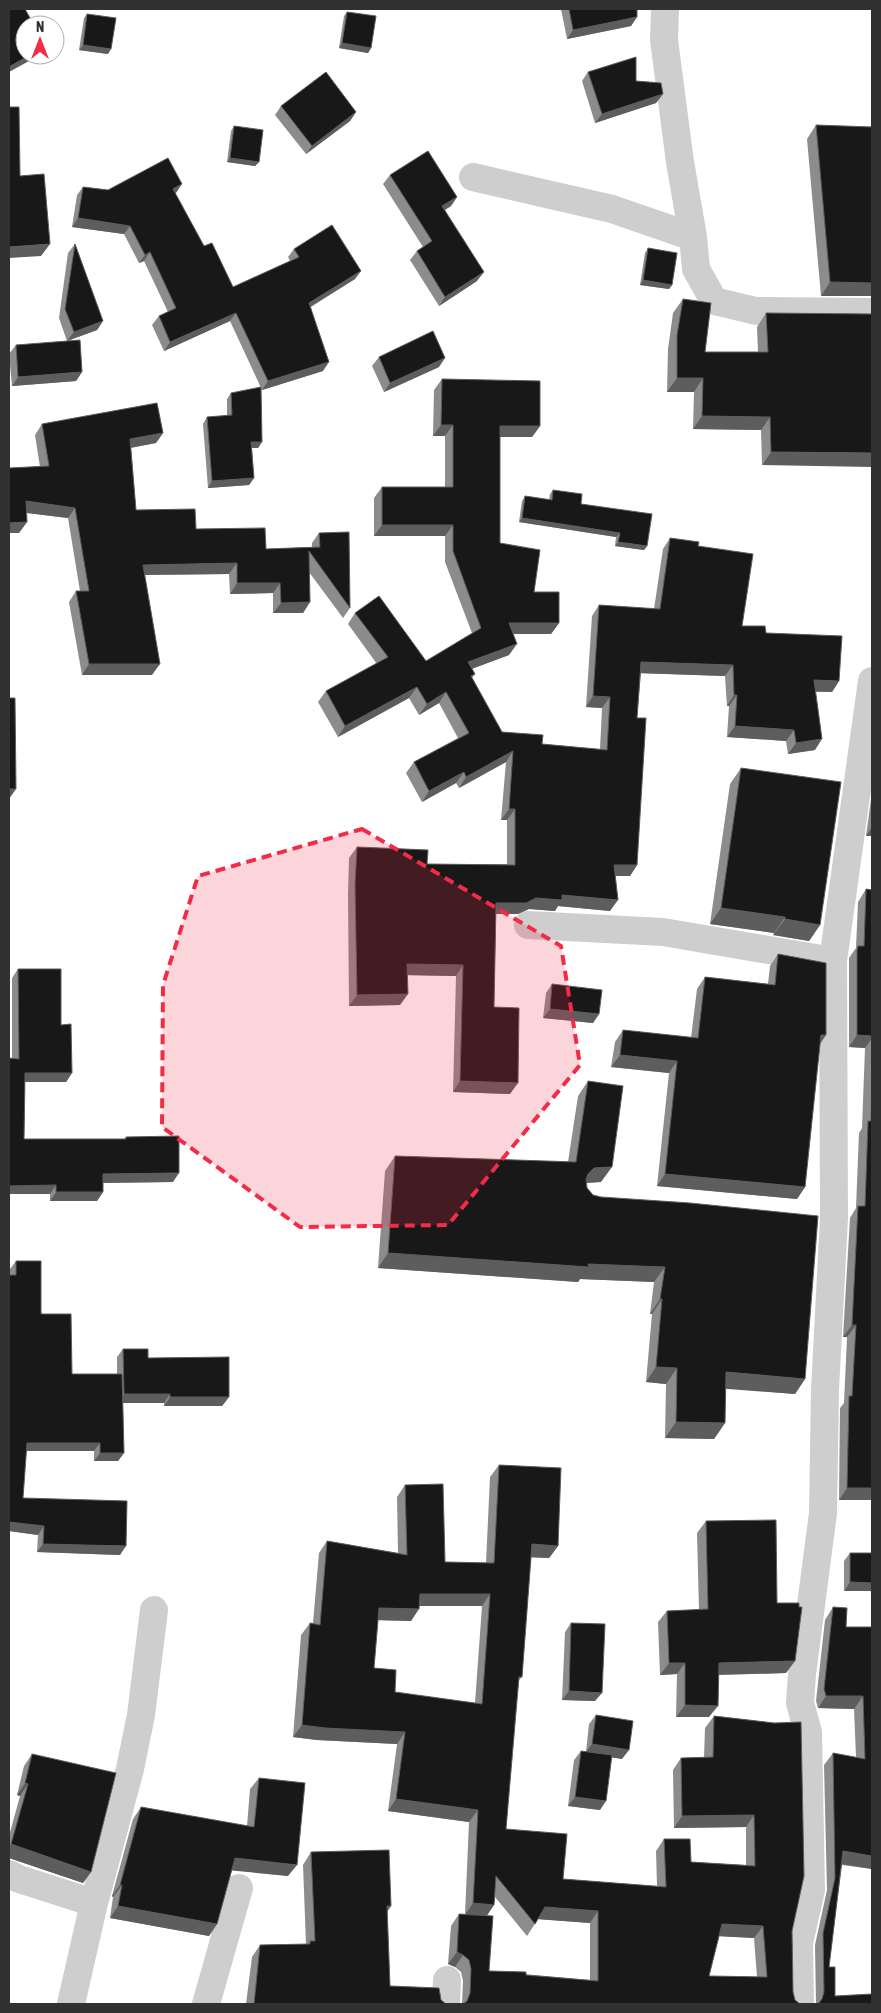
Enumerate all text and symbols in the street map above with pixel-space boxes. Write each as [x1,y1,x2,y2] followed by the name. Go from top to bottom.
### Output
[15,15,65,65] north arrow
[36,19,44,35] text: N

